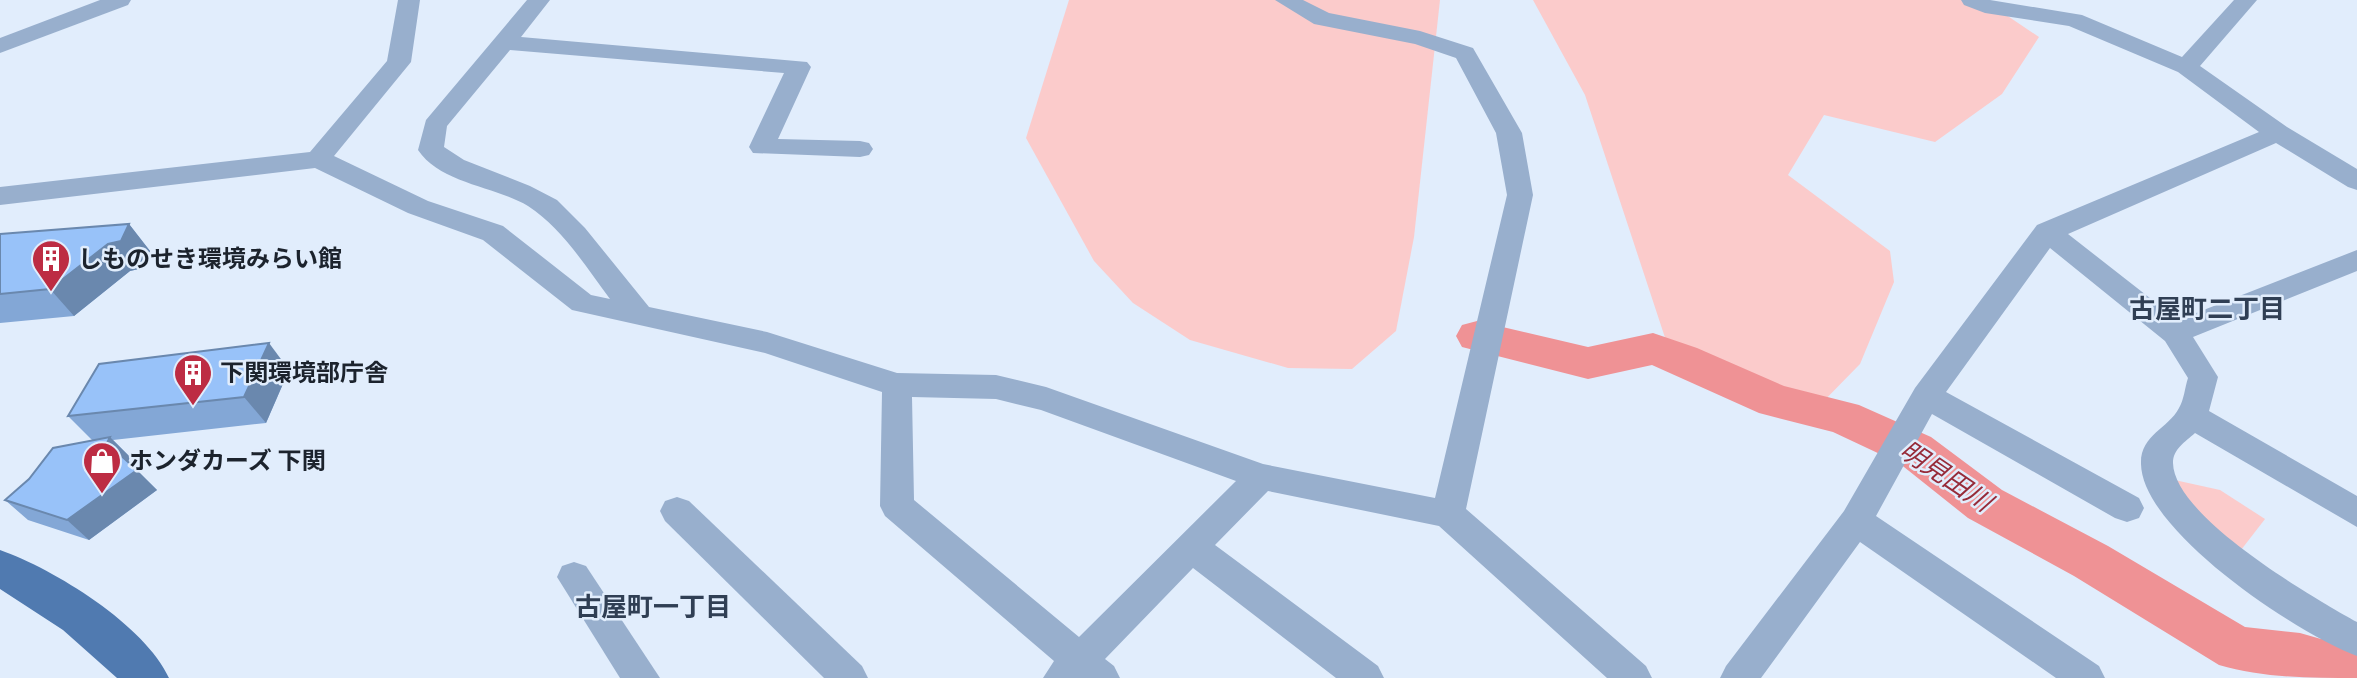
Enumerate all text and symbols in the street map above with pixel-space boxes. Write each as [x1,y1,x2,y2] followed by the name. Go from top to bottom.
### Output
[30,238,72,293] building icon: しものせき環境みらい館
[78,245,342,272] place label: しものせき環境みらい館
[2129,294,2285,323] district label: 古屋町二丁目
[172,352,214,407] building icon: 下関環境部庁舎
[220,359,388,386] place label: 下関環境部庁舎
[1895,434,2000,518] water label: 明見田川
[81,440,123,495] shop icon: ホンダカーズ 下関
[129,447,326,474] place label: ホンダカーズ 下関
[575,592,731,621] district label: 古屋町一丁目

